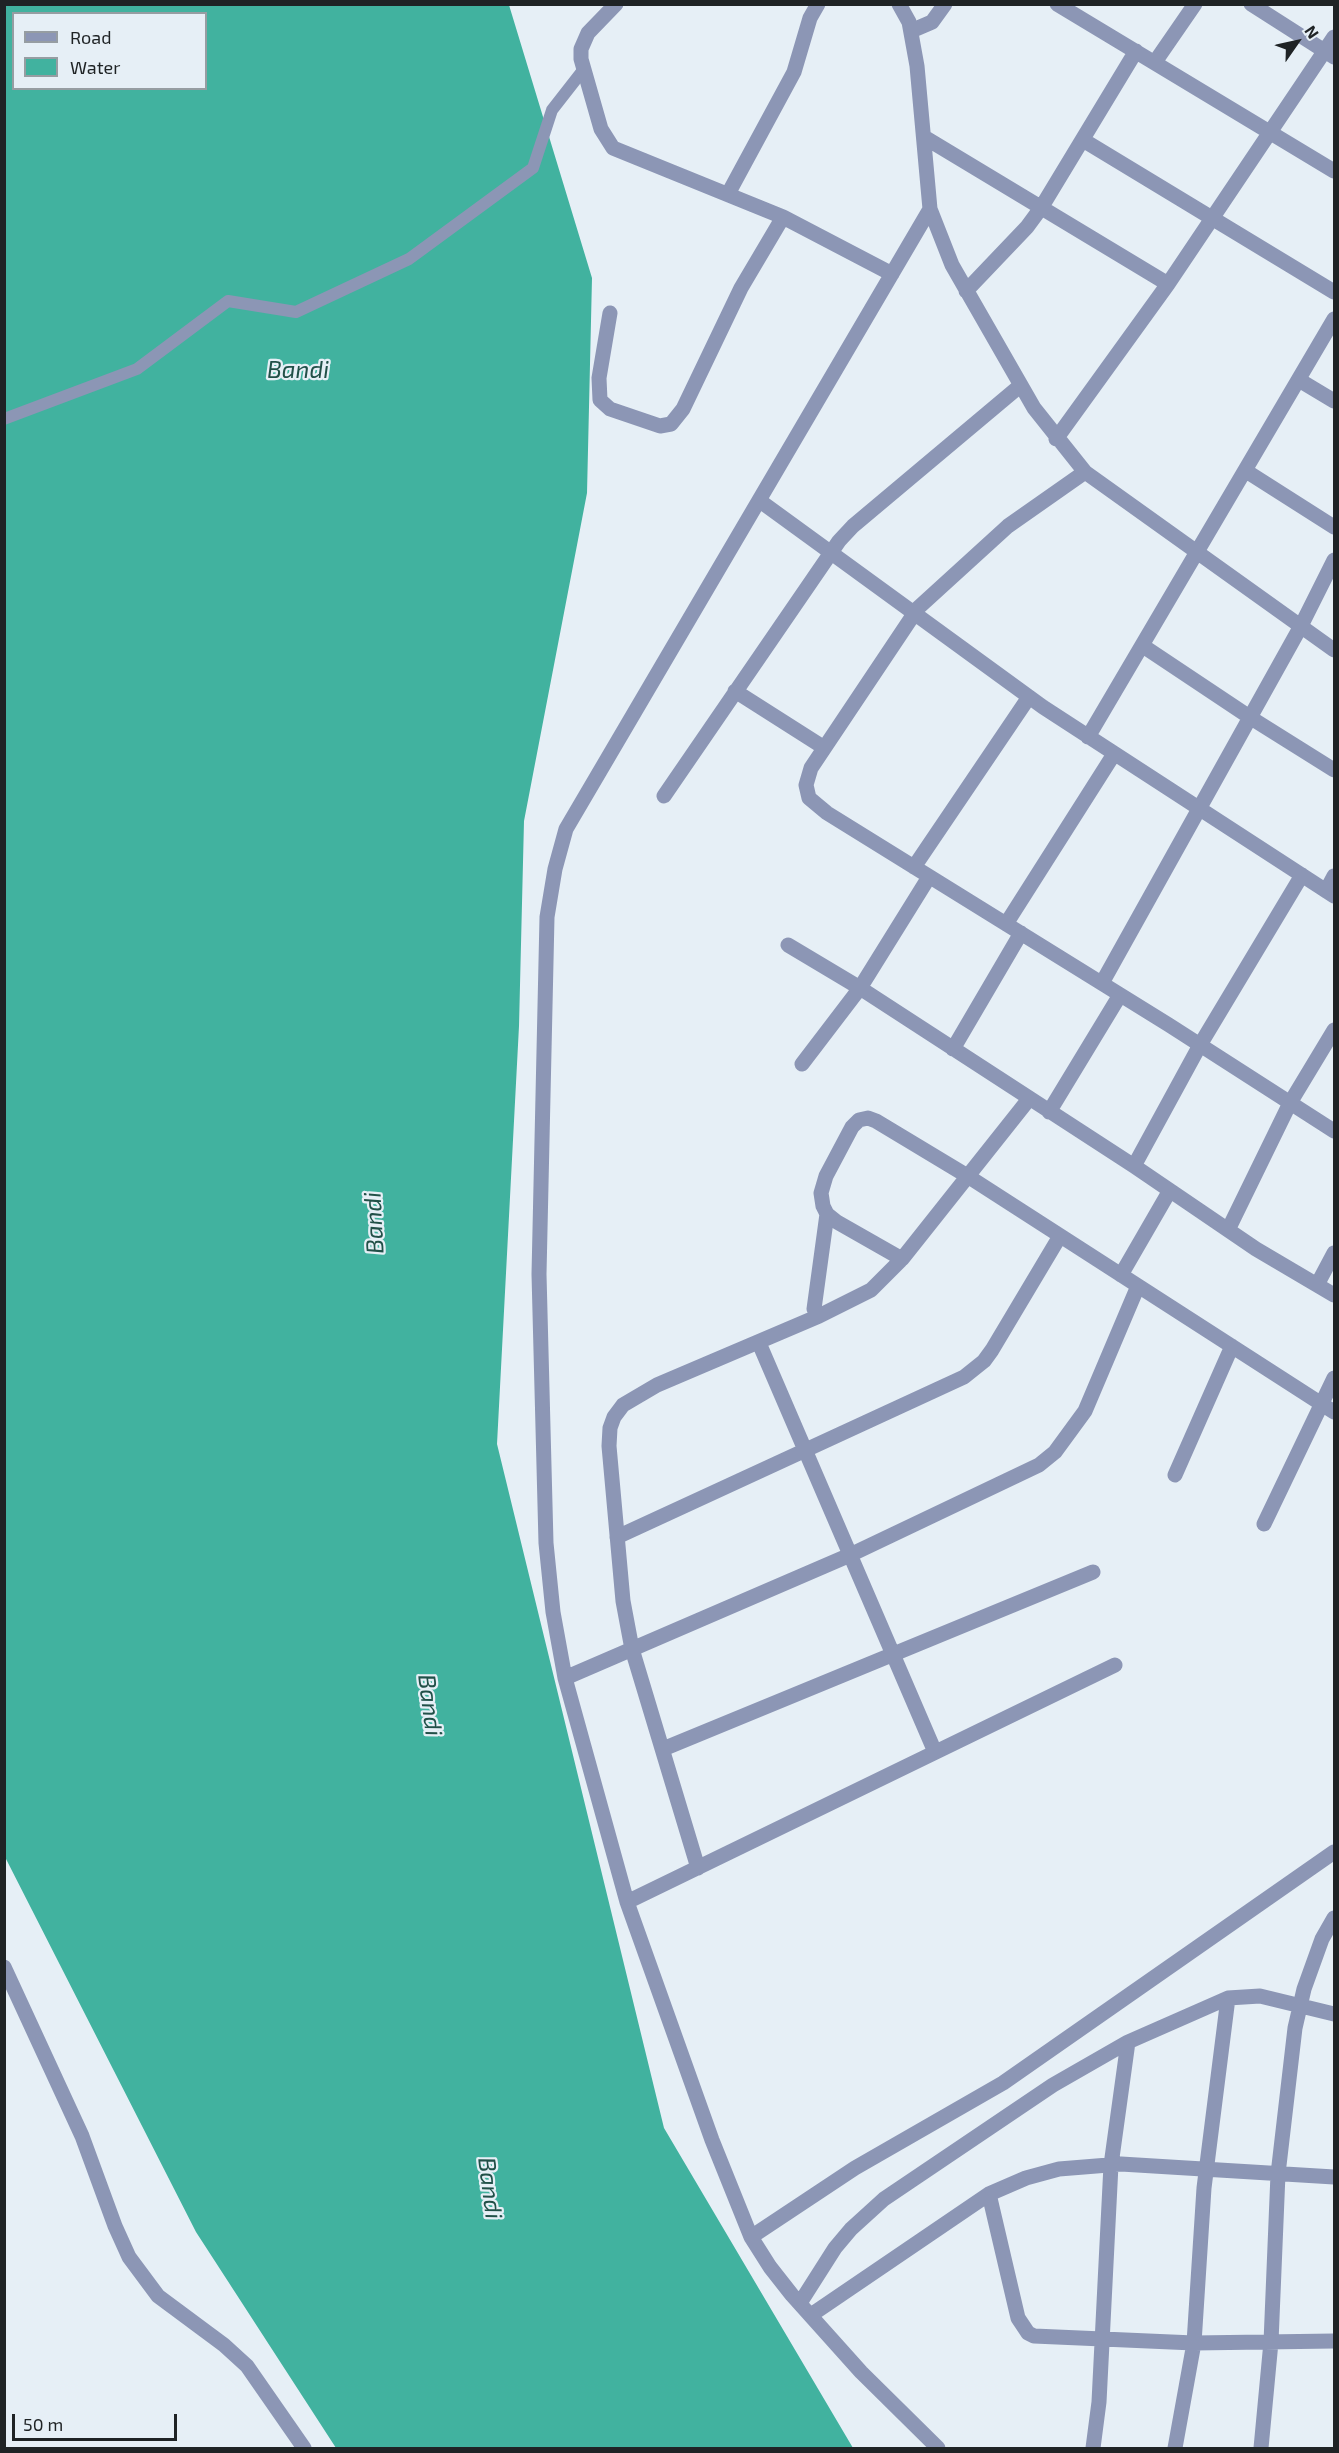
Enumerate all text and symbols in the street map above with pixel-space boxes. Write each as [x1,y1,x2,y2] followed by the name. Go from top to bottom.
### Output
[12,12,207,90] legend
[1267,12,1327,72] north arrow
[1301,22,1323,42] text: N
[70,26,111,48] text: Road
[70,56,120,78] text: Water
[267,356,329,384] water label: Bandi
[358,1191,390,1255] water label: Bandi
[412,1672,448,1738] water label: Bandi
[472,2155,508,2221] water label: Bandi
[15,2402,180,2440] scale bar
[23,2413,63,2435] text: 50 m

